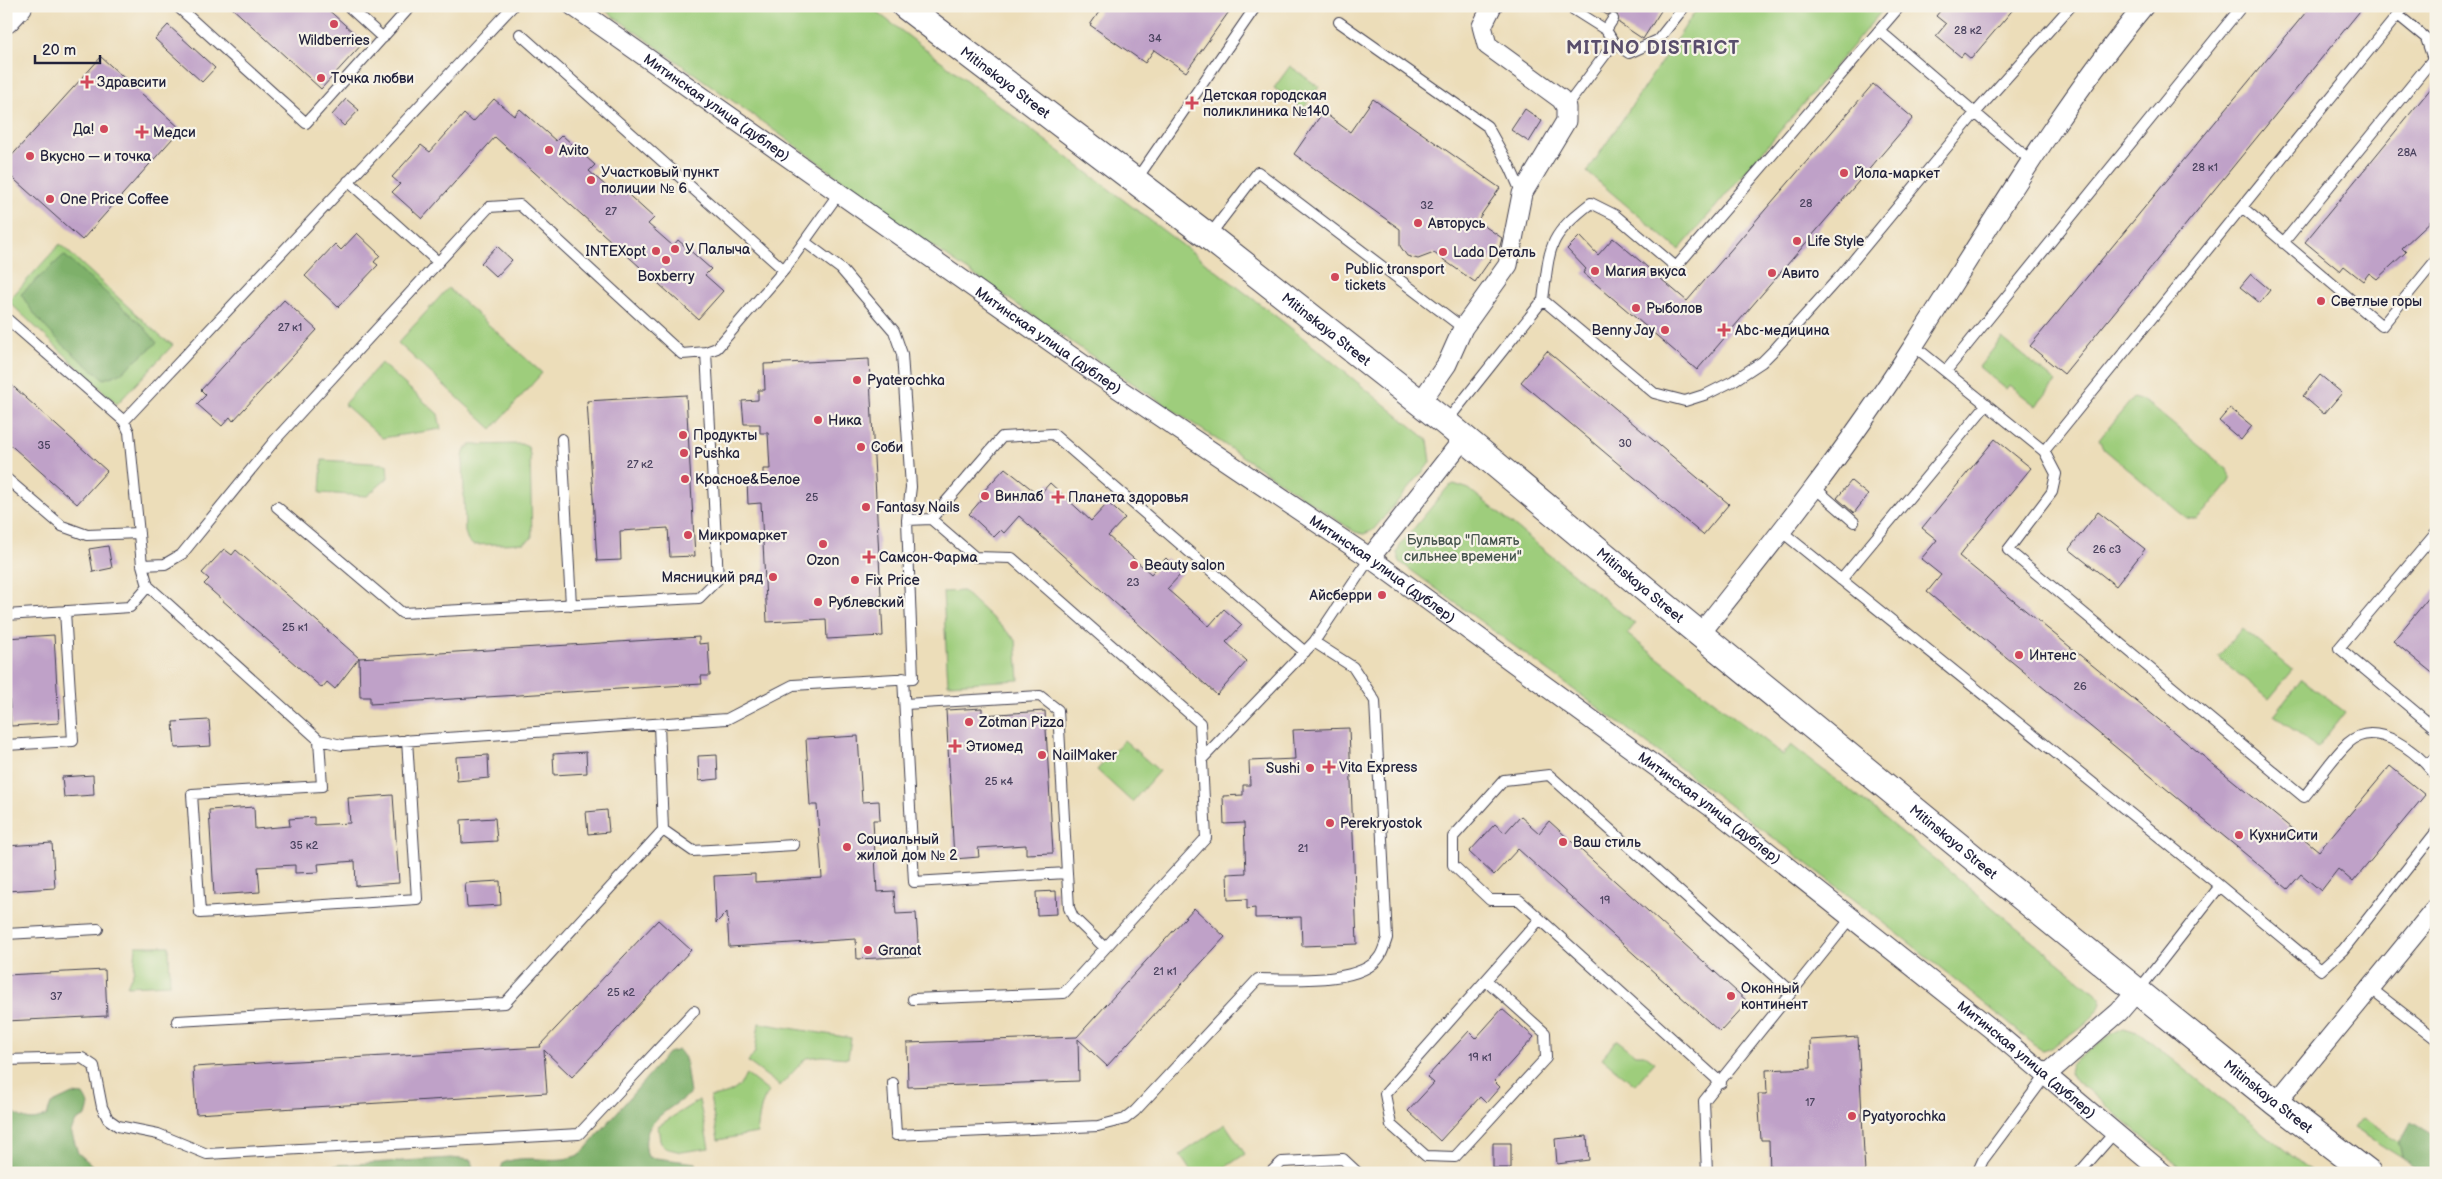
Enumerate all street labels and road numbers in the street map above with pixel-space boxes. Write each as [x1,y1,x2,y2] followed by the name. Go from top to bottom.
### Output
[957,43,1054,123] street label: Mitinskaya Street
[640,50,793,165] street label: Митинская улица (дублер)
[972,283,1125,397] street label: Митинская улица (дублер)
[1278,289,1374,370] street label: Mitinskaya Street
[1306,512,1459,627] street label: Митинская улица (дублер)
[1593,544,1688,627] street label: Mitinskaya Street
[1635,748,1784,868] street label: Митинская улица (дублер)
[1906,801,2001,883] street label: Mitinskaya Street
[1954,997,2099,1122] street label: Митинская улица (дублер)
[2220,1056,2316,1137] street label: Mitinskaya Street

